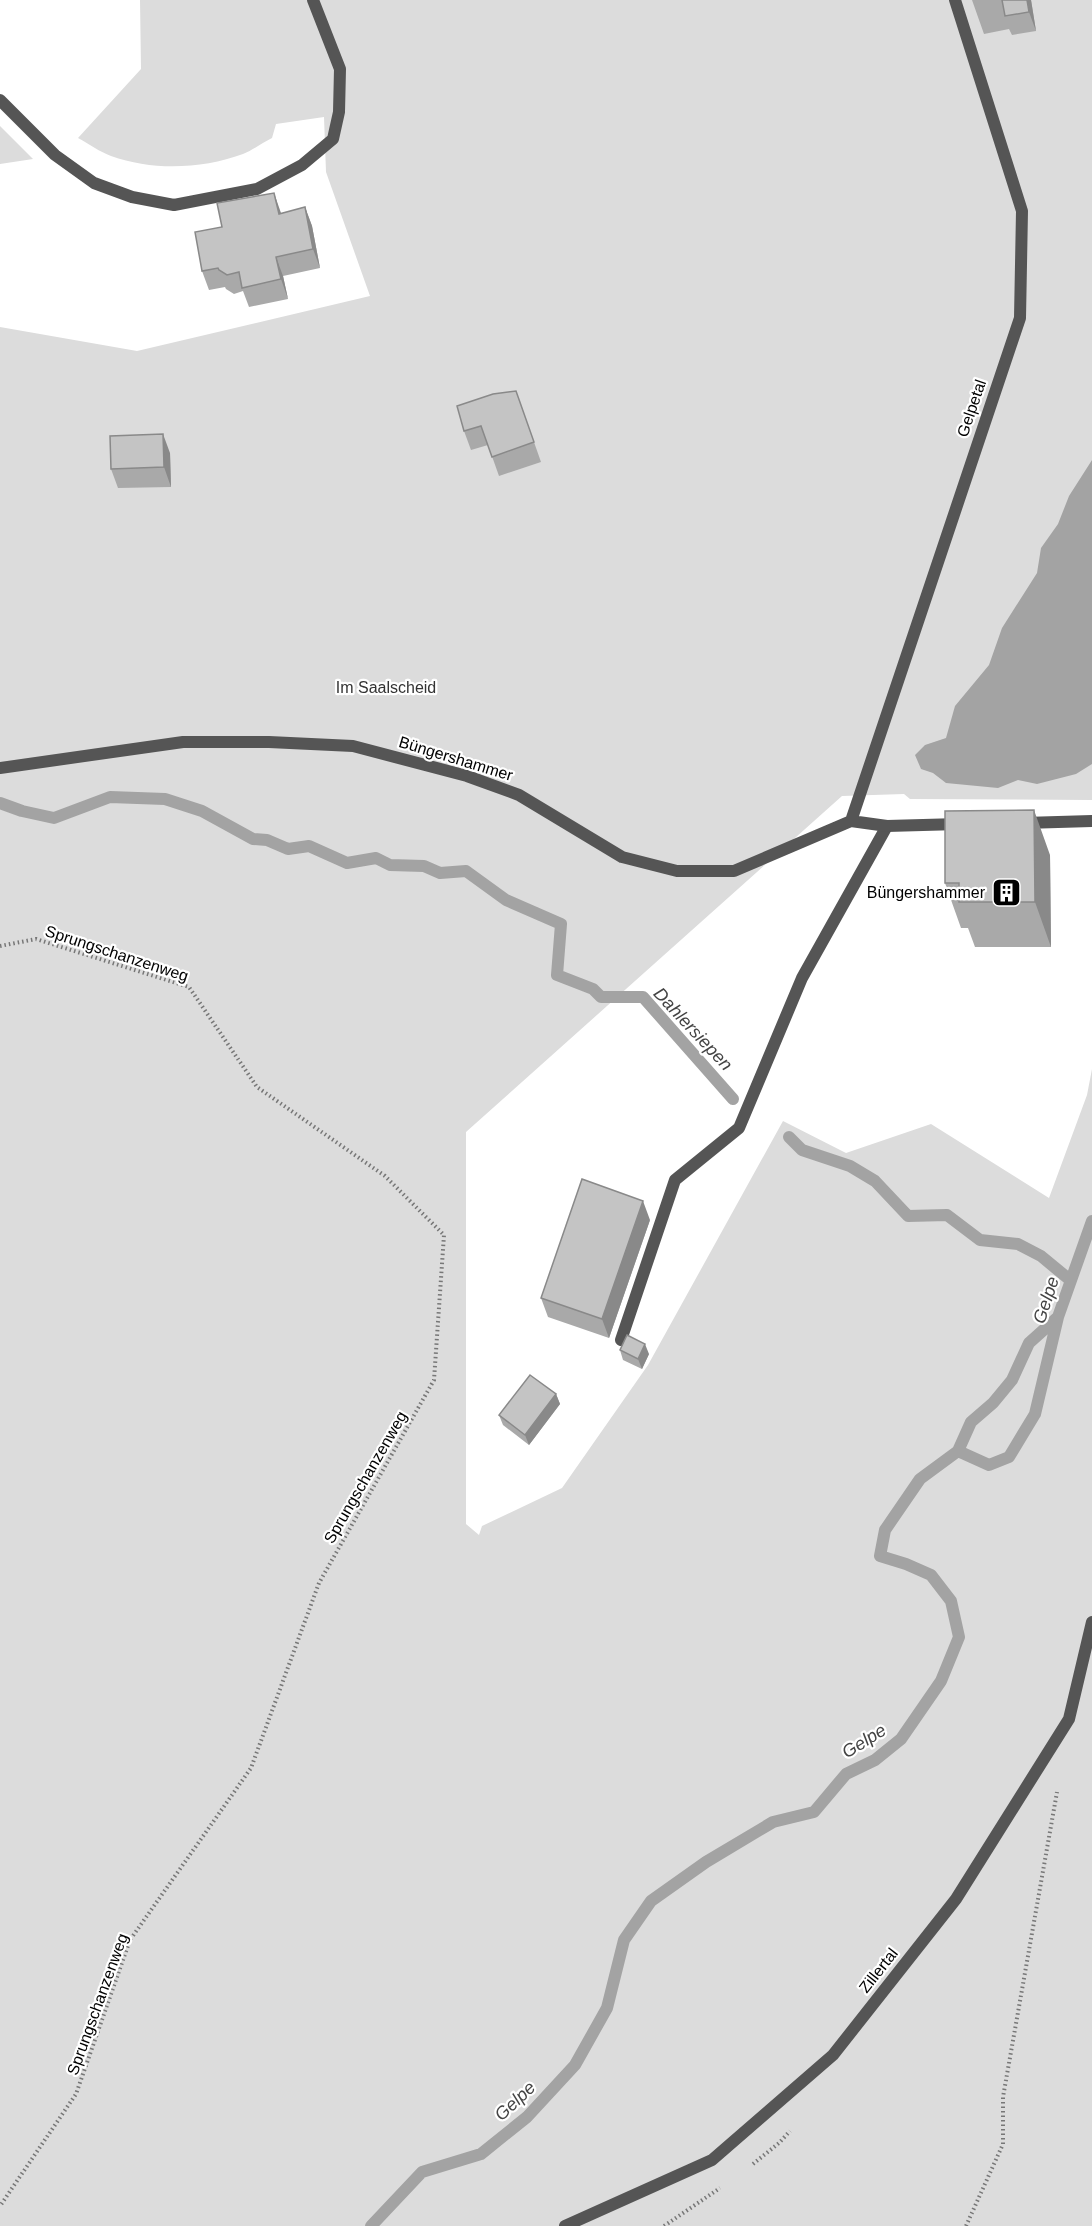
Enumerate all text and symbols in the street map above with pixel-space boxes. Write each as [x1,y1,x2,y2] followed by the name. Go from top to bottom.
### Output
[954,377,989,439] street label: Gelpetal
[336,679,436,696] park label: Im Saalscheid
[397,733,516,784] street label: Büngershammer
[990,876,1022,908] building icon: Büngershammer
[867,884,986,901] place label: Büngershammer
[43,922,191,985] street label: Sprungschanzenweg
[650,983,736,1075] water label: Dahlersiepen
[1029,1274,1063,1326] water label: Gelpe
[321,1408,410,1546] street label: Sprungschanzenweg
[838,1720,890,1762] water label: Gelpe
[64,1931,131,2077] street label: Sprungschanzenweg
[856,1945,901,1996] street label: Zillertal
[491,2077,539,2125] water label: Gelpe

